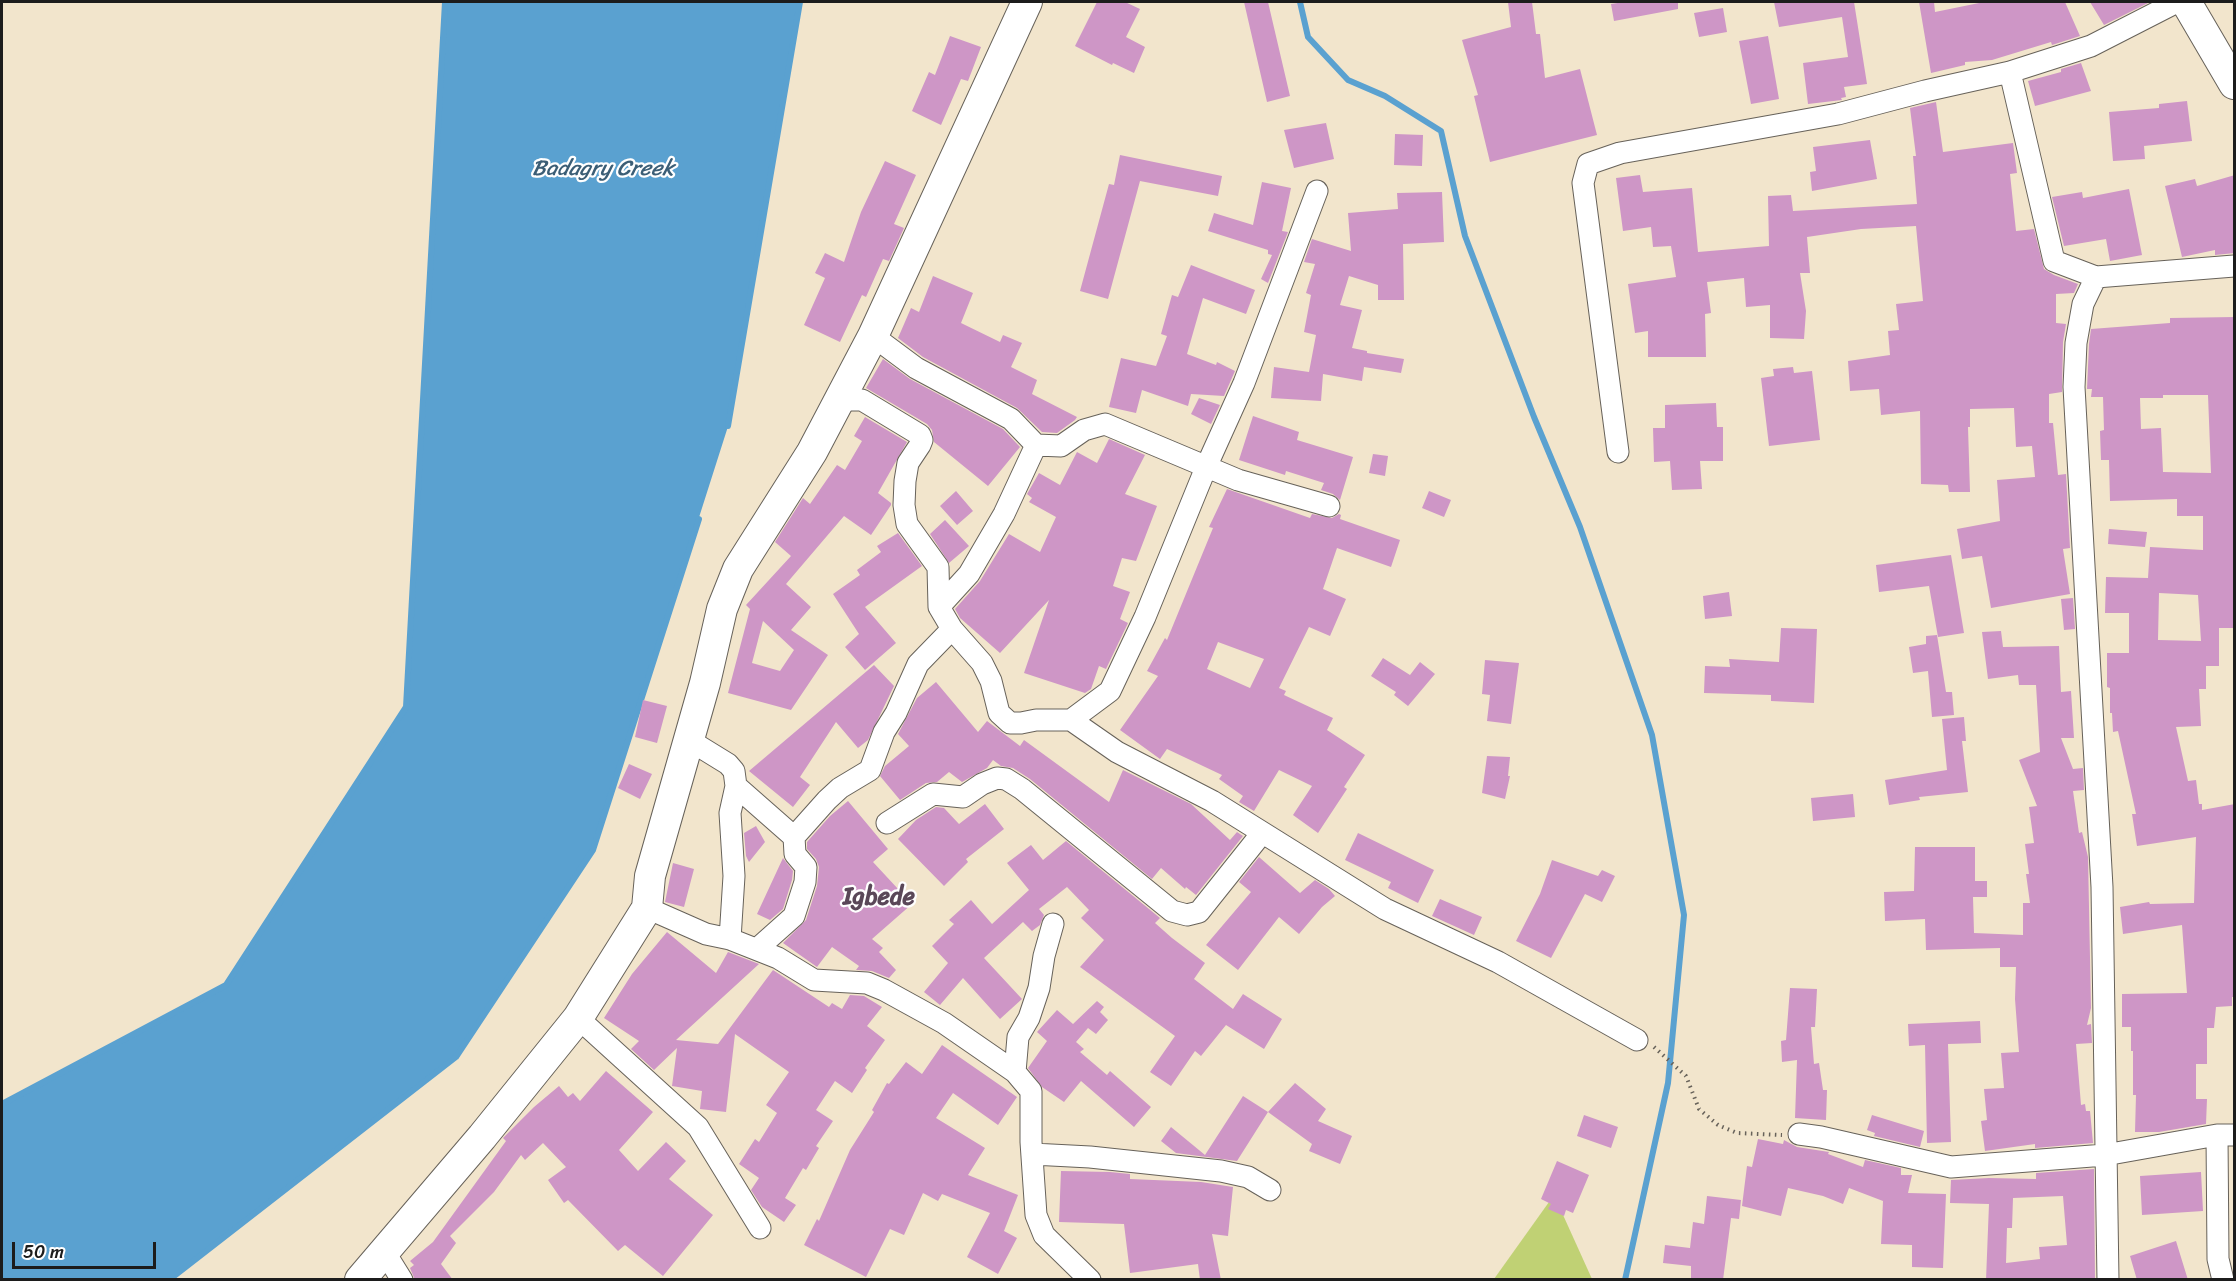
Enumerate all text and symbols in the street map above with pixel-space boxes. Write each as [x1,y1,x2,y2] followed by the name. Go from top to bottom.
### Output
[532,156,674,182] water label: Badagry Creek
[843,884,915,912] district label: Igbede
[15,1230,159,1268] scale bar
[23,1236,64,1268] text: 50 m

